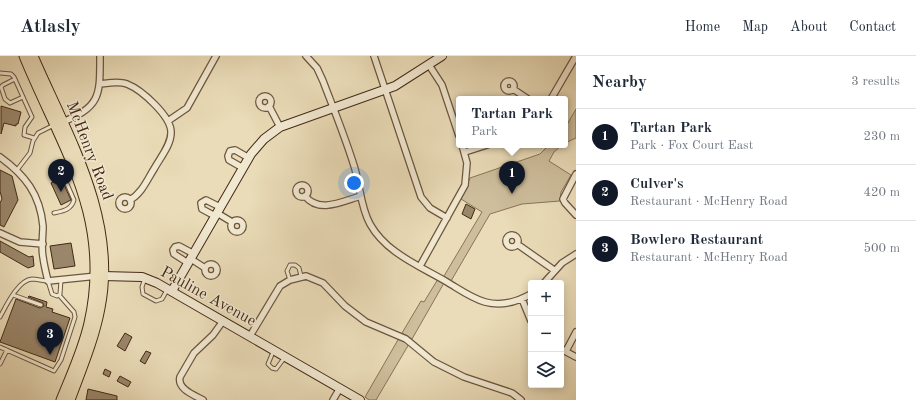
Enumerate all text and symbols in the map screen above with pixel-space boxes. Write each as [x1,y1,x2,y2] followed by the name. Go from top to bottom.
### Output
[20,18,81,37] text: Atlasly
[685,20,720,34] text: Home
[742,20,768,34] text: Map
[790,20,827,34] text: About
[849,20,896,34] text: Contact
[592,74,647,91] text: Nearby
[851,75,900,88] text: 3 results
[456,96,568,148] popup
[63,100,115,202] street label: McHenry Road
[471,107,553,122] text: Tartan Park
[630,121,712,136] text: Tartan Park
[471,125,498,138] text: Park
[601,130,609,143] text: 1
[863,130,900,143] text: 230 m
[630,139,753,152] text: Park · Fox Court East
[48,159,74,192] pin: 2
[499,161,525,194] pin: 1
[344,173,364,193] your location
[630,177,684,192] text: Culver's
[601,186,609,199] text: 2
[863,186,900,199] text: 420 m
[630,195,788,208] text: Restaurant · McHenry Road
[630,233,763,248] text: Bowlero Restaurant
[601,242,609,255] text: 3
[863,242,900,255] text: 500 m
[630,251,788,264] text: Restaurant · McHenry Road
[158,264,258,330] street label: Pauline Avenue
[528,280,564,388] map controls
[528,280,564,316] button: +
[528,316,564,352] button: −
[37,322,63,355] pin: 3
[528,352,564,388] button: layers

